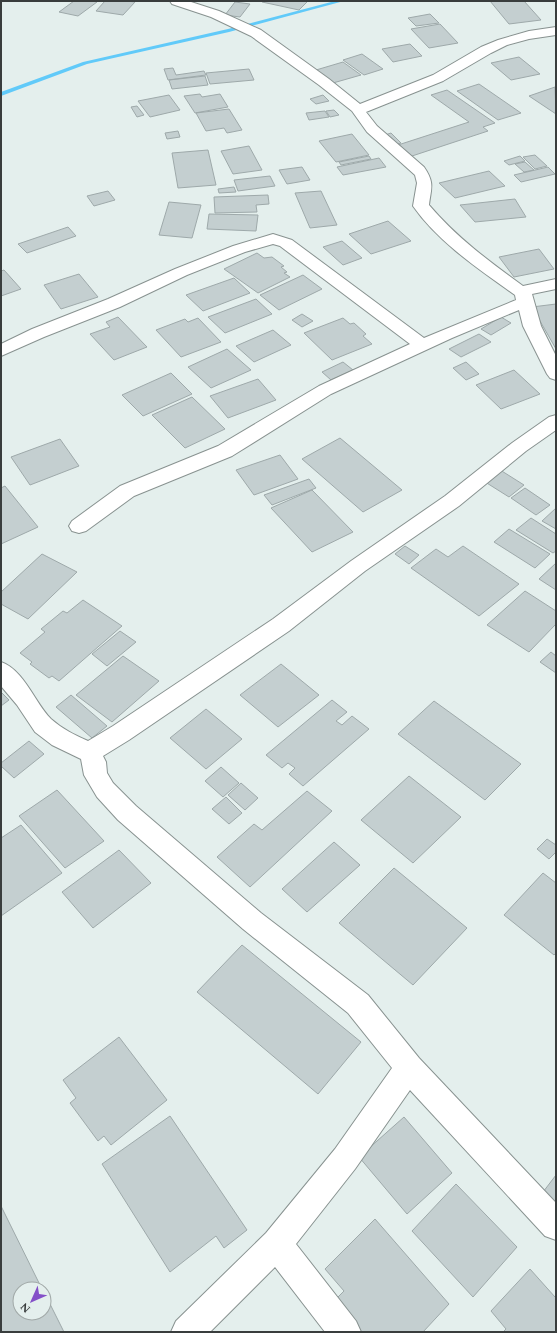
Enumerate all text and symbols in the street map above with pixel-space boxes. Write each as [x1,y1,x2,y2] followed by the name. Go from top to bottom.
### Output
[12,1281,52,1321] north arrow
[16,1299,34,1317] text: N

